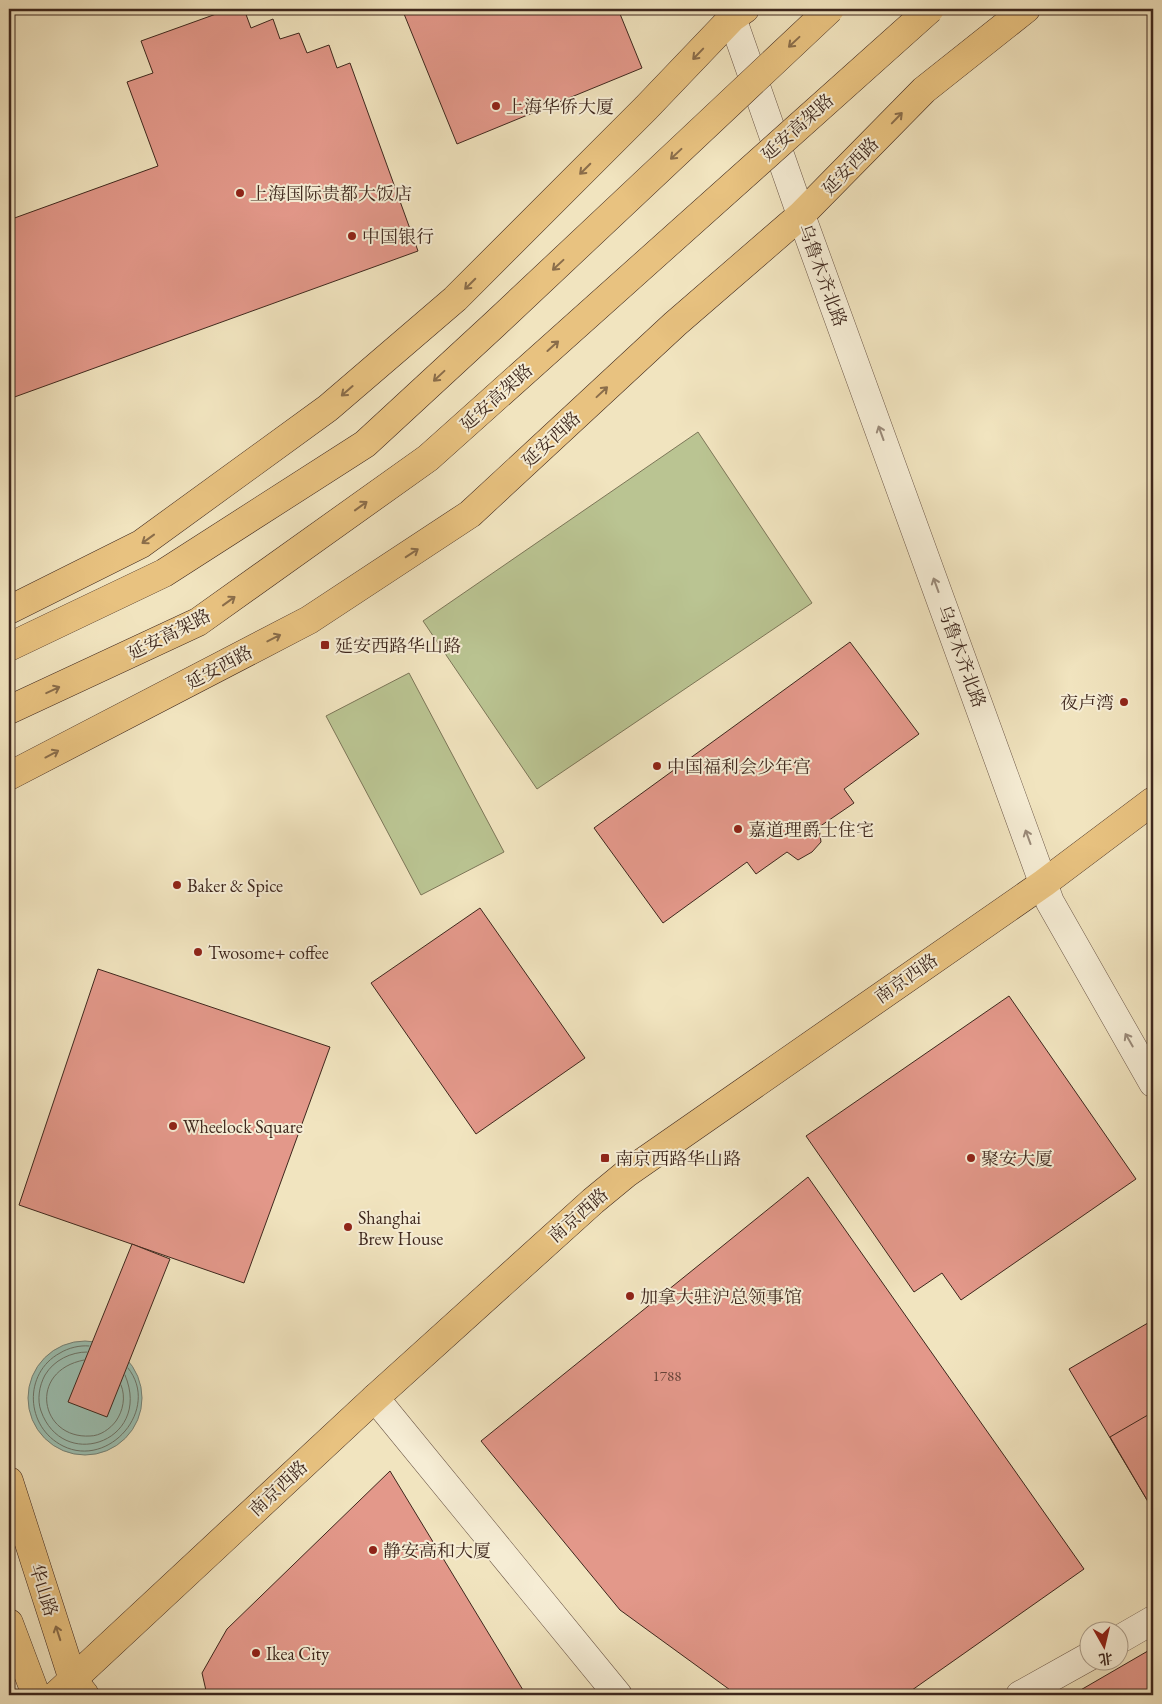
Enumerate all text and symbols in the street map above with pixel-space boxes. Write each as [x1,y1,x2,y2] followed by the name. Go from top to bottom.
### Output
[788,36,800,48] one-way arrow
[693,47,705,59] one-way arrow
[756,88,838,166] street label: 延安高架路
[506,95,614,118] place label: 上海华侨大厦
[490,100,502,112] marker: 上海华侨大厦
[891,111,903,124] one-way arrow
[817,132,883,200] street label: 延安西路
[670,148,682,160] one-way arrow
[579,163,591,175] one-way arrow
[250,182,412,205] place label: 上海国际贵都大饭店
[234,187,246,199] marker: 上海国际贵都大饭店
[794,220,852,330] street label: 乌鲁木齐北路
[362,225,434,248] place label: 中国银行
[346,230,358,242] marker: 中国银行
[551,259,564,271] one-way arrow
[463,278,476,290] one-way arrow
[546,340,559,352] one-way arrow
[455,358,537,436] street label: 延安高架路
[433,370,445,382] one-way arrow
[341,386,354,397] one-way arrow
[596,386,609,398] one-way arrow
[517,406,585,472] street label: 延安西路
[876,425,885,441] one-way arrow
[354,501,368,511] one-way arrow
[141,534,155,544] one-way arrow
[404,547,418,557] one-way arrow
[931,578,940,594] one-way arrow
[222,595,235,606] one-way arrow
[933,601,991,711] street label: 乌鲁木齐北路
[124,603,214,665] street label: 延安高架路
[266,633,281,643] one-way arrow
[335,634,461,657] place label: 延安西路华山路
[319,639,331,651] marker: 延安西路华山路
[182,640,256,694] street label: 延安西路
[45,684,60,694] one-way arrow
[1060,691,1114,714] place label: 夜卢湾
[1118,696,1130,708] marker: 夜卢湾
[44,749,59,758] one-way arrow
[667,755,811,778] place label: 中国福利会少年宫
[651,760,663,772] marker: 中国福利会少年宫
[748,818,874,841] place label: 嘉道理爵士住宅
[732,823,744,835] marker: 嘉道理爵士住宅
[1023,830,1032,845] one-way arrow
[187,874,283,897] place label: Baker & Spice
[171,879,183,891] marker: Baker & Spice
[208,941,329,964] place label: Twosome+ coffee
[192,946,204,958] marker: Twosome+ coffee
[870,948,942,1008] street label: 南京西路
[1124,1033,1134,1048] one-way arrow
[183,1115,303,1138] place label: Wheelock Square
[167,1120,179,1132] marker: Wheelock Square
[615,1147,741,1170] place label: 南京西路华山路
[981,1147,1053,1170] place label: 聚安大厦
[599,1152,611,1164] marker: 南京西路华山路
[965,1152,977,1164] marker: 聚安大厦
[543,1183,613,1247] street label: 南京西路
[358,1206,443,1250] place label: Shanghai Brew House
[342,1221,354,1233] marker: Shanghai Brew House
[640,1285,802,1308] place label: 加拿大驻沪总领事馆
[624,1290,636,1302] marker: 加拿大驻沪总领事馆
[653,1366,681,1385] house number: 1788
[244,1455,312,1521] street label: 南京西路
[383,1539,491,1562] place label: 静安高和大厦
[367,1544,379,1556] marker: 静安高和大厦
[25,1561,63,1619] street label: 华山路
[1080,1622,1130,1672] north arrow
[53,1626,63,1642] one-way arrow
[266,1642,329,1665] place label: Ikea City
[250,1647,262,1659] marker: Ikea City
[1098,1649,1114,1669] text: 北

